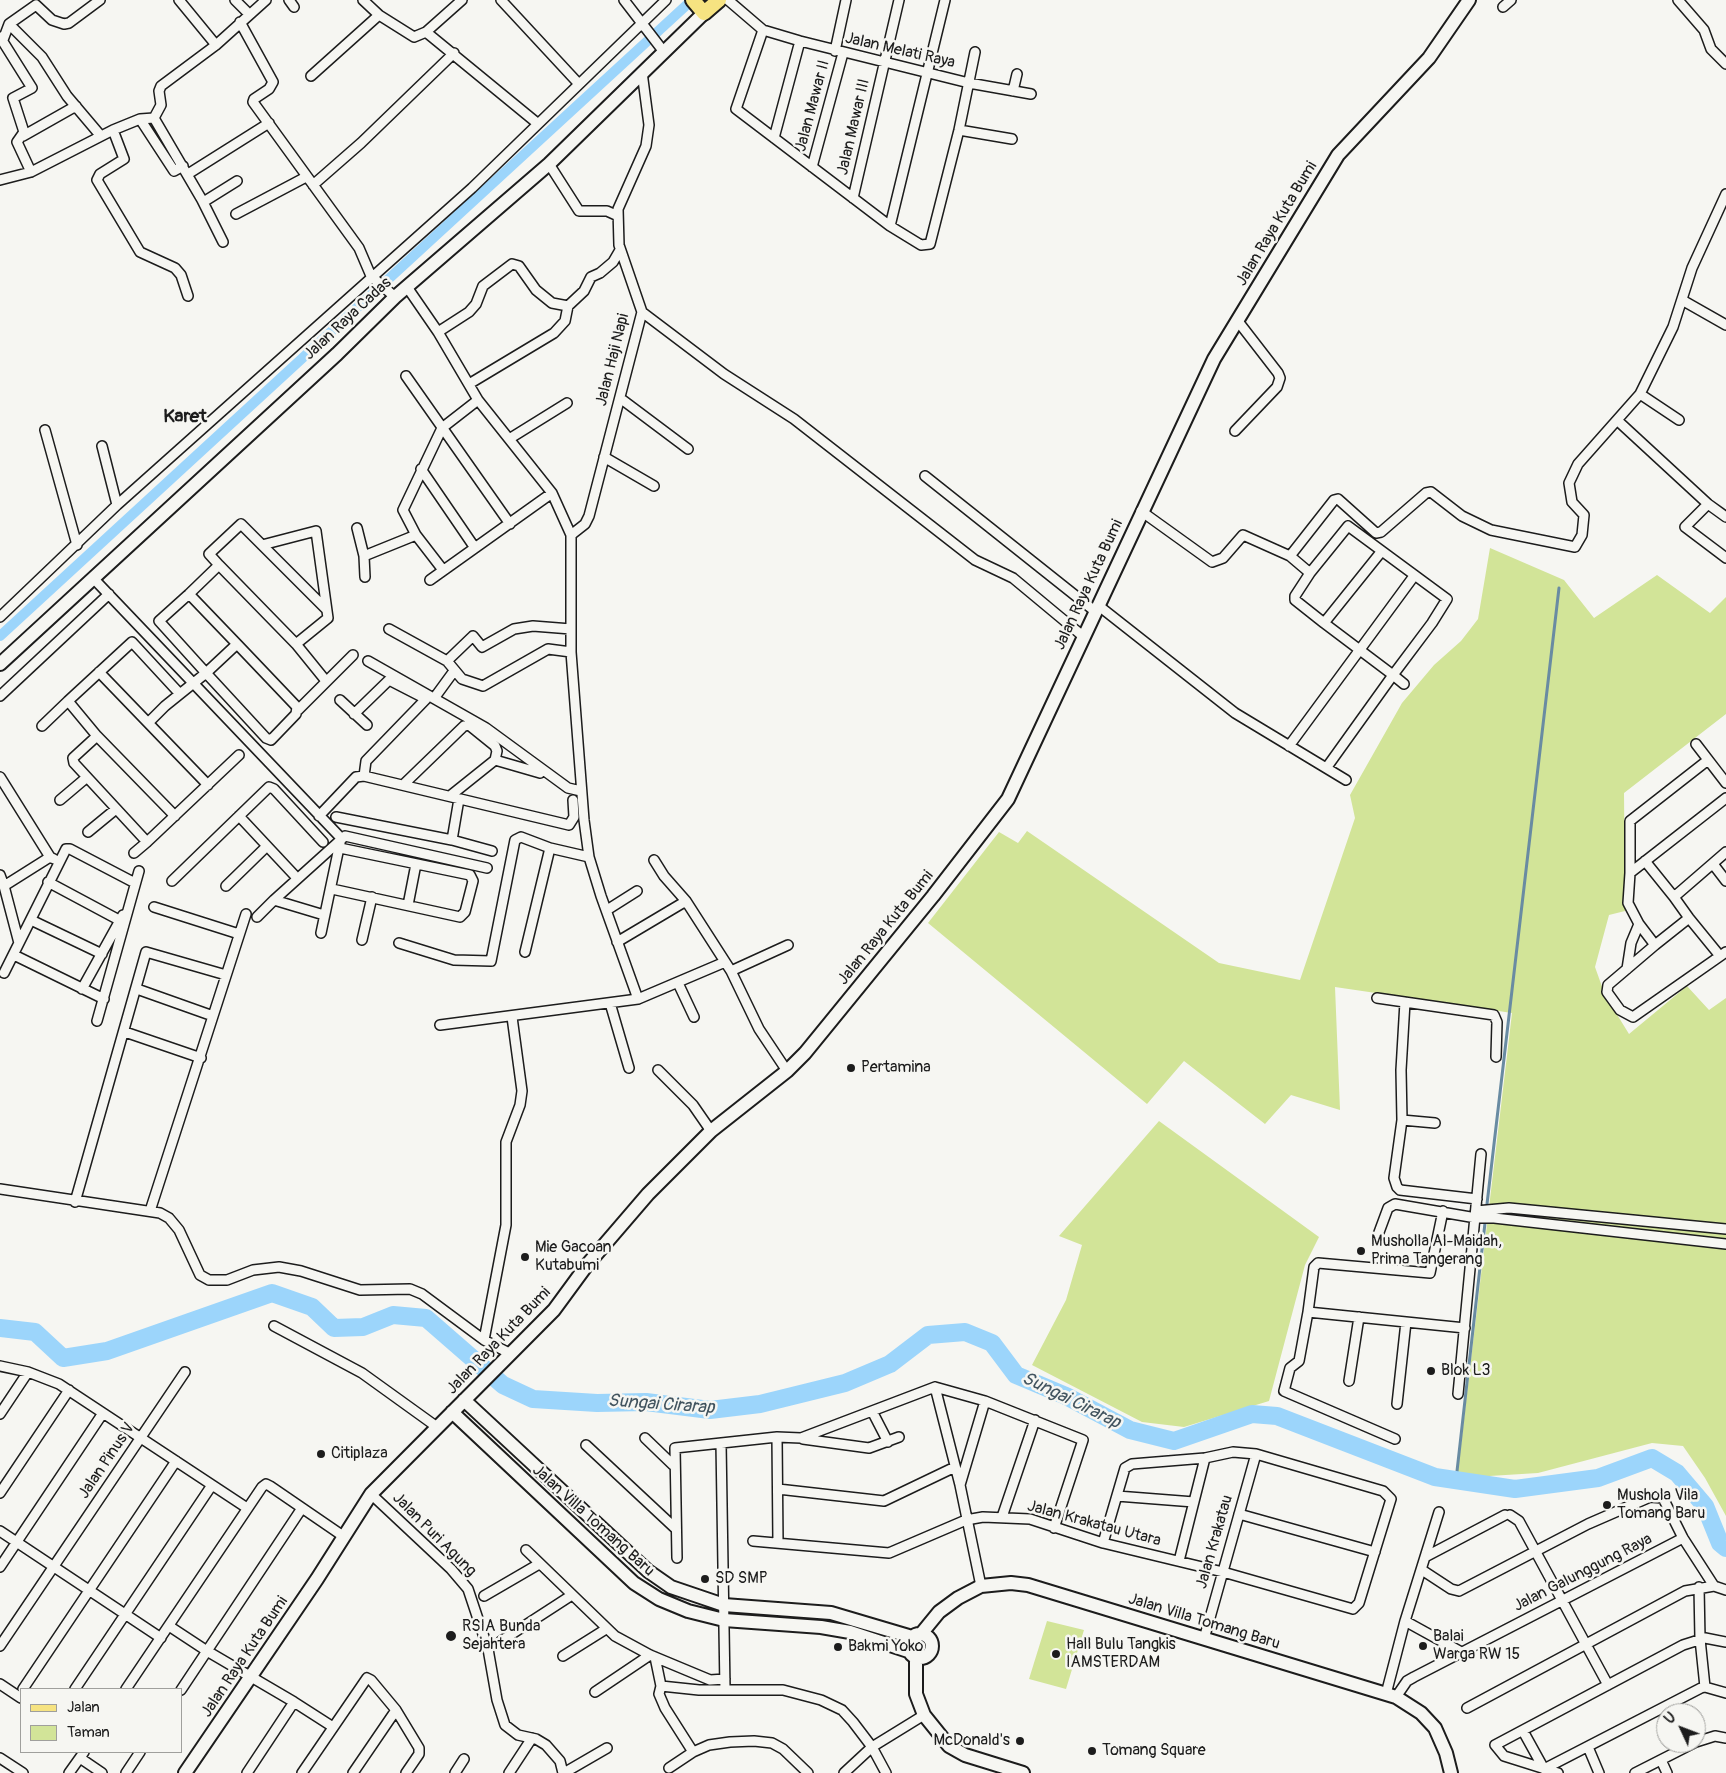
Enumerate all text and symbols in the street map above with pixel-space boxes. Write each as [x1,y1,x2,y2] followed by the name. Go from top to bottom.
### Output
[843,29,957,73] street label: Jalan Melati Raya
[792,58,834,154] street label: Jalan Mawar II
[834,77,874,177] street label: Jalan Mawar III
[1232,158,1322,290] street label: Jalan Raya Kuta Bumi
[300,274,396,364] street label: Jalan Raya Cadas
[592,312,634,408] street label: Jalan Haji Napi
[163,406,207,428] district label: Karet
[1050,517,1128,653] street label: Jalan Raya Kuta Bumi
[834,867,938,989] street label: Jalan Raya Kuta Bumi
[861,1058,931,1078] place label: Pertamina
[845,1062,857,1074] marker: Pertamina
[1371,1232,1502,1270] place label: Musholla Al-Maidah, Prima Tangerang
[535,1238,612,1276] place label: Mie Gacoan Kutabumi
[1355,1245,1367,1257] marker: Musholla Al-Maidah, Prima Tangerang
[519,1251,531,1263] marker: Mie Gacoan Kutabumi
[443,1283,555,1399] street label: Jalan Raya Kuta Bumi
[1441,1361,1491,1381] place label: Blok L3
[1425,1365,1437,1377] marker: Blok L3
[1018,1368,1124,1434] water label: Sungai Cirarap
[607,1391,715,1419] water label: Sungai Cirarap
[75,1419,139,1503] street label: Jalan Pinus V
[331,1444,388,1464] place label: Citiplaza
[315,1448,327,1460] marker: Citiplaza
[528,1461,658,1581] street label: Jalan Villa Tomang Baru
[1617,1486,1705,1524] place label: Mushola Vila Tomang Baru
[388,1489,480,1581] street label: Jalan Puri Agung
[1192,1493,1238,1591] street label: Jalan Krakatau
[1025,1497,1163,1551] street label: Jalan Krakatau Utara
[1601,1499,1613,1511] marker: Mushola Vila Tomang Baru
[1510,1530,1656,1616] street label: Jalan Galunggung Raya
[715,1569,768,1589] place label: SD SMP
[699,1573,711,1585] marker: SD SMP
[1126,1590,1282,1654] street label: Jalan Villa Tomang Baru
[197,1593,293,1721] street label: Jalan Raya Kuta Bumi
[462,1617,540,1655] place label: RSIA Bunda Sejahtera
[1433,1627,1520,1665] place label: Balai Warga RW 15
[444,1629,458,1643] marker: RSIA Bunda Sejahtera
[1066,1635,1176,1673] place label: Hall Bulu Tangkis IAMSTERDAM
[848,1637,923,1657] place label: Bakmi Yoko
[1417,1640,1429,1652] marker: Balai Warga RW 15
[832,1641,844,1653] marker: Bakmi Yoko
[1050,1648,1062,1660] marker: Hall Bulu Tangkis IAMSTERDAM
[20,1688,182,1753] legend
[67,1698,100,1717] text: Jalan
[1656,1703,1706,1753] north arrow
[1661,1709,1680,1727] text: U
[67,1723,110,1742] text: Taman
[933,1731,1010,1751] place label: McDonald's
[1014,1735,1026,1747] marker: McDonald's
[1102,1741,1206,1761] place label: Tomang Square
[1086,1745,1098,1757] marker: Tomang Square

